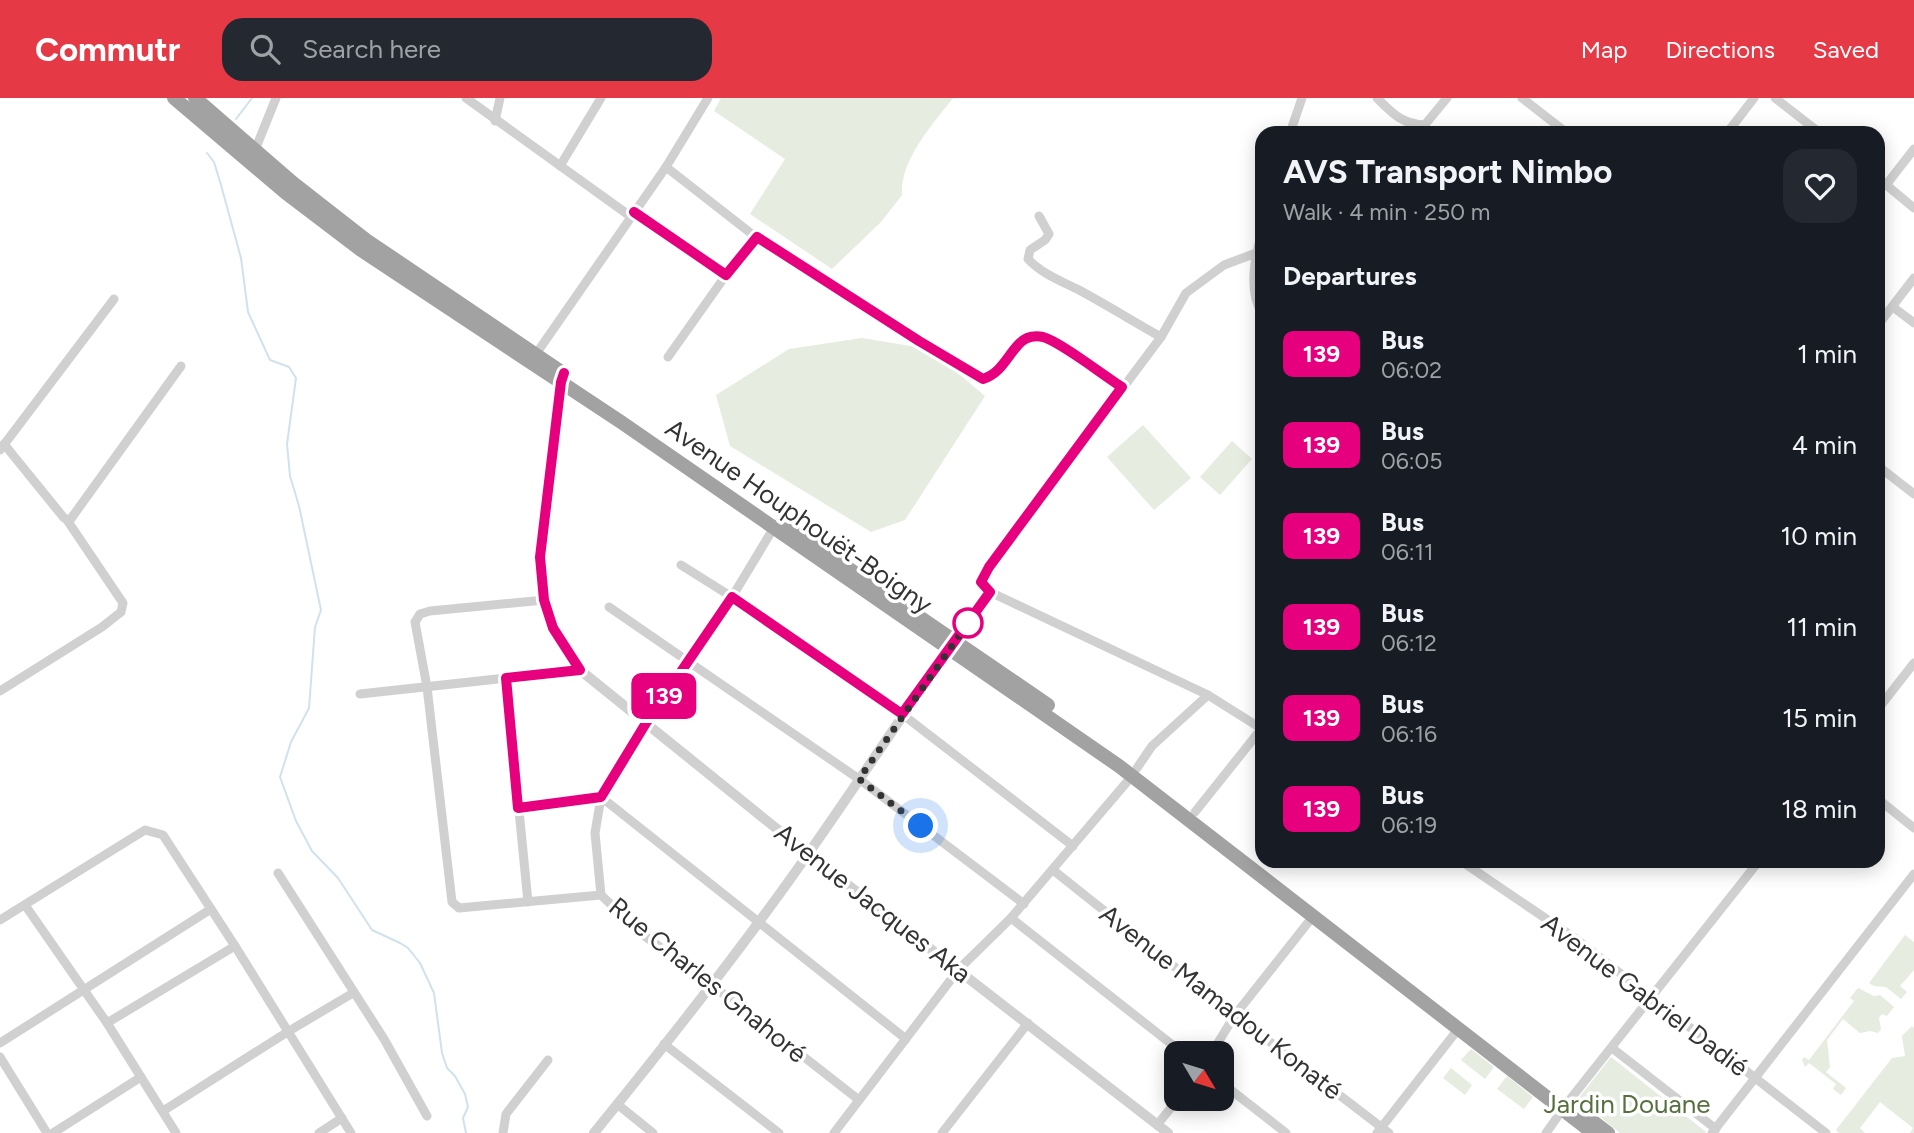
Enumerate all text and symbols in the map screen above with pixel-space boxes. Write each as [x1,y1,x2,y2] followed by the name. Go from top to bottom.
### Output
[222,18,712,81] search box
[35,30,180,69] text: Commutr
[246,30,284,68] icon: search
[302,33,441,65] text: Search here
[1581,35,1627,64] text: Map
[1665,35,1775,64] text: Directions
[1813,35,1879,64] text: Saved
[1783,149,1857,223] button: heart
[1283,152,1612,191] text: AVS Transport Nimbo
[1283,198,1490,226] text: Walk · 4 min · 250 m
[1283,260,1417,292] text: Departures
[1381,324,1424,356] text: Bus
[1797,338,1857,370] text: 1 min
[1303,339,1340,368] text: 139
[1381,356,1442,384] text: 06:02
[660,412,939,621] street label: Avenue Houphouët-Boigny
[1381,415,1424,447] text: Bus
[1792,429,1857,461] text: 4 min
[1303,430,1340,459] text: 139
[1381,447,1443,475] text: 06:05
[1381,506,1424,538] text: Bus
[1781,520,1857,552] text: 10 min
[1303,521,1340,550] text: 139
[1381,538,1434,566] text: 06:11
[1381,597,1424,629] text: Bus
[953,608,983,638] unlabelled marker
[1786,611,1857,643] text: 11 min
[1303,612,1340,641] text: 139
[1381,629,1437,657] text: 06:12
[624,673,704,719] line badge: 139
[645,681,683,710] text: 139
[1381,688,1424,720] text: Bus
[1782,702,1857,734] text: 15 min
[1303,703,1340,732] text: 139
[1381,720,1437,748] text: 06:16
[1381,779,1424,811] text: Bus
[1781,793,1857,825] text: 18 min
[1303,794,1340,823] text: 139
[903,808,938,843] your location
[1381,811,1437,839] text: 06:19
[768,816,978,990] street label: Avenue Jacques Aka
[603,890,813,1070] street label: Rue Charles Gnahoré
[1093,897,1349,1107] street label: Avenue Mamadou Konaté
[1535,907,1755,1083] street label: Avenue Gabriel Dadié
[1164,1041,1234,1111] north arrow
[1164,1041,1234,1111] map controls
[1543,1088,1711,1120] park label: Jardin Douane

